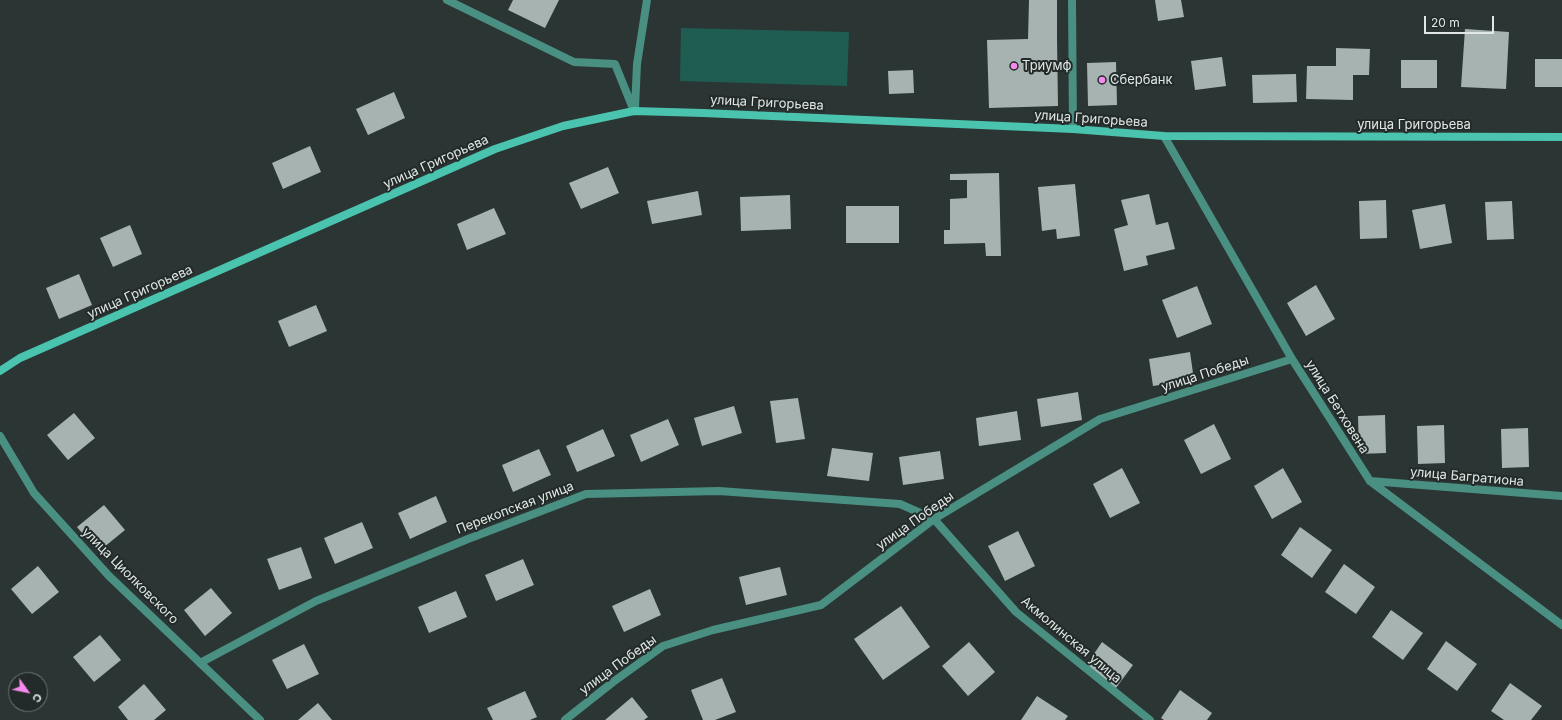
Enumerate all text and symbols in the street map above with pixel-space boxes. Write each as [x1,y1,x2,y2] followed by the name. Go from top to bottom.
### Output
[1426,8,1496,34] scale bar
[1431,15,1460,30] text: 20 m
[1022,58,1071,74] place label: Триумф
[1009,61,1019,71] marker: Триумф
[1110,72,1172,88] place label: Сбербанк
[1097,75,1107,85] marker: Сбербанк
[710,92,824,114] street label: улица Григорьева
[1034,107,1148,131] street label: улица Григорьева
[1357,117,1471,133] street label: улица Григорьева
[381,132,491,192] street label: улица Григорьева
[85,262,195,322] street label: улица Григорьева
[1159,353,1251,395] street label: улица Победы
[1302,357,1372,457] street label: улица Бетховена
[1409,464,1525,490] street label: улица Багратиона
[454,478,576,538] street label: Перекопская улица
[873,488,957,554] street label: улица Победы
[79,525,181,627] street label: улица Циолковского
[1018,593,1124,687] street label: Акмолинская улица
[577,632,659,698] street label: улица Победы
[8,672,48,712] north arrow
[29,691,45,705] text: С

